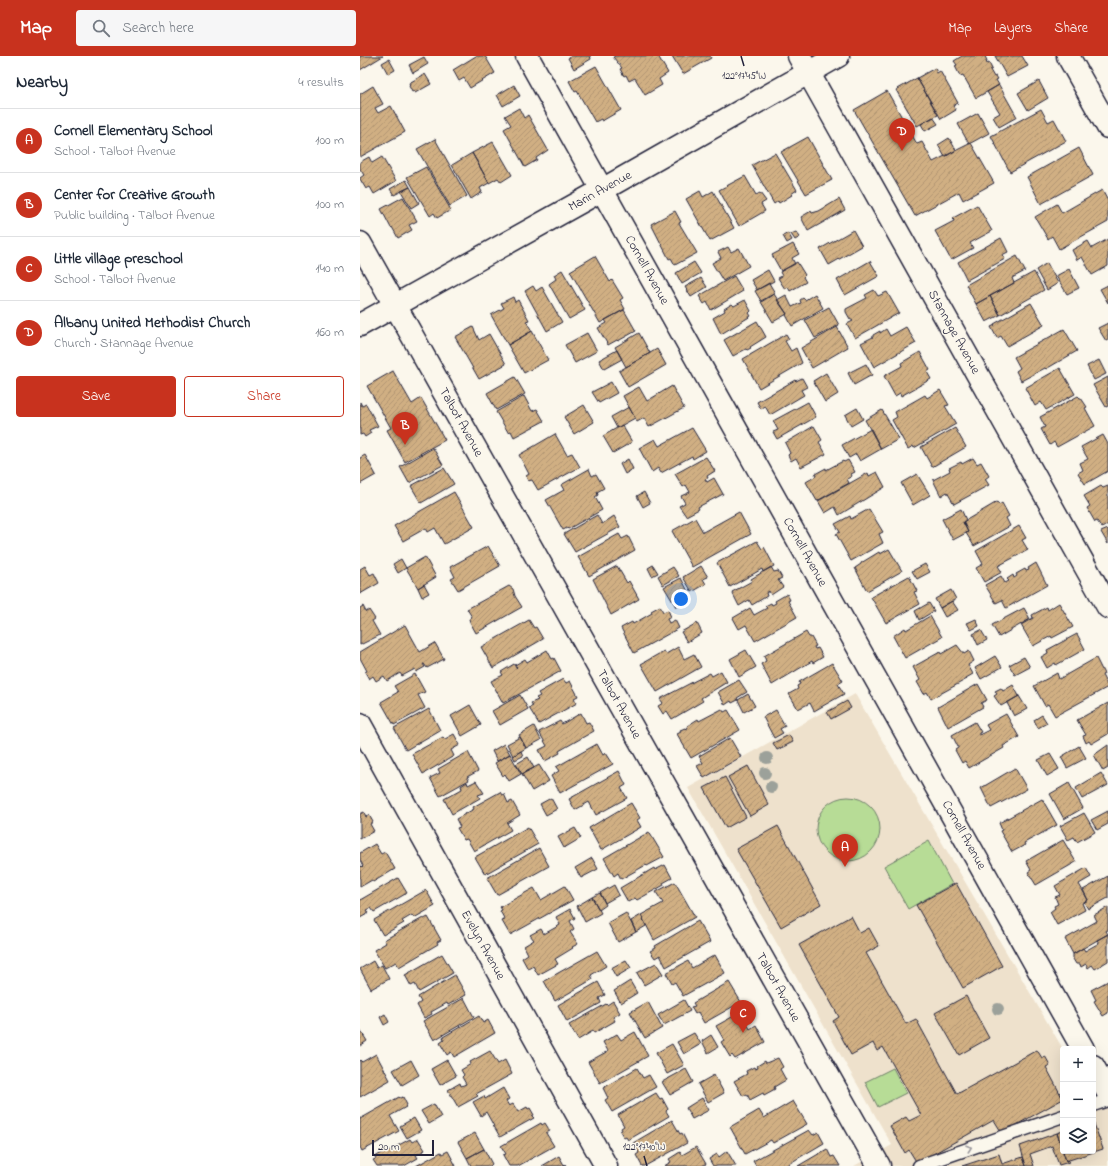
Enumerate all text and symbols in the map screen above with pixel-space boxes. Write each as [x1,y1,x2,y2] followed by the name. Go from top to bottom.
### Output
[76,10,356,46] search box
[20,15,52,42] text: Map
[90,17,112,39] icon: search
[122,17,194,39] text: Search here
[948,18,972,39] text: Map
[994,18,1032,39] text: Layers
[1054,18,1088,39] text: Share
[722,69,766,84] text: 122°17'45"W
[16,70,68,95] text: Nearby
[298,73,344,92] text: 4 results
[889,118,915,151] pin: D
[54,120,213,142] text: Cornell Elementary School
[25,131,33,150] text: A
[315,131,344,150] text: 100 m
[54,142,176,161] text: School · Talbot Avenue
[565,166,635,216] street label: Marin Avenue
[54,184,215,206] text: Center for Creative Growth
[25,195,33,214] text: B
[315,195,344,214] text: 100 m
[54,206,215,225] text: Public building · Talbot Avenue
[620,232,674,308] street label: Cornell Avenue
[54,248,183,270] text: Little village preschool
[25,259,33,278] text: C
[316,259,344,278] text: 140 m
[54,270,176,289] text: School · Talbot Avenue
[922,287,985,378] street label: Stannage Avenue
[54,312,250,334] text: Albany United Methodist Church
[24,323,34,342] text: D
[315,323,344,342] text: 160 m
[54,334,193,353] text: Church · Stannage Avenue
[16,376,176,417] button: Save
[184,376,344,417] button: Share
[434,384,488,460] street label: Talbot Avenue
[392,412,418,445] pin: B
[778,514,832,590] street label: Cornell Avenue
[671,589,691,609] your location
[592,666,646,742] street label: Talbot Avenue
[937,797,991,873] street label: Cornell Avenue
[832,834,858,867] pin: A
[455,907,510,984] street label: Evelyn Avenue
[751,949,805,1025] street label: Talbot Avenue
[730,1000,756,1033] pin: C
[1060,1046,1096,1154] map controls
[1060,1046,1096,1082] button: +
[1060,1082,1096,1118] button: −
[1060,1118,1096,1154] button: layers
[372,1138,434,1157] scale bar
[378,1139,400,1155] text: 20 m
[623,1140,666,1155] text: 122°17'40"W
[966,1145,973,1153] one-way arrow

